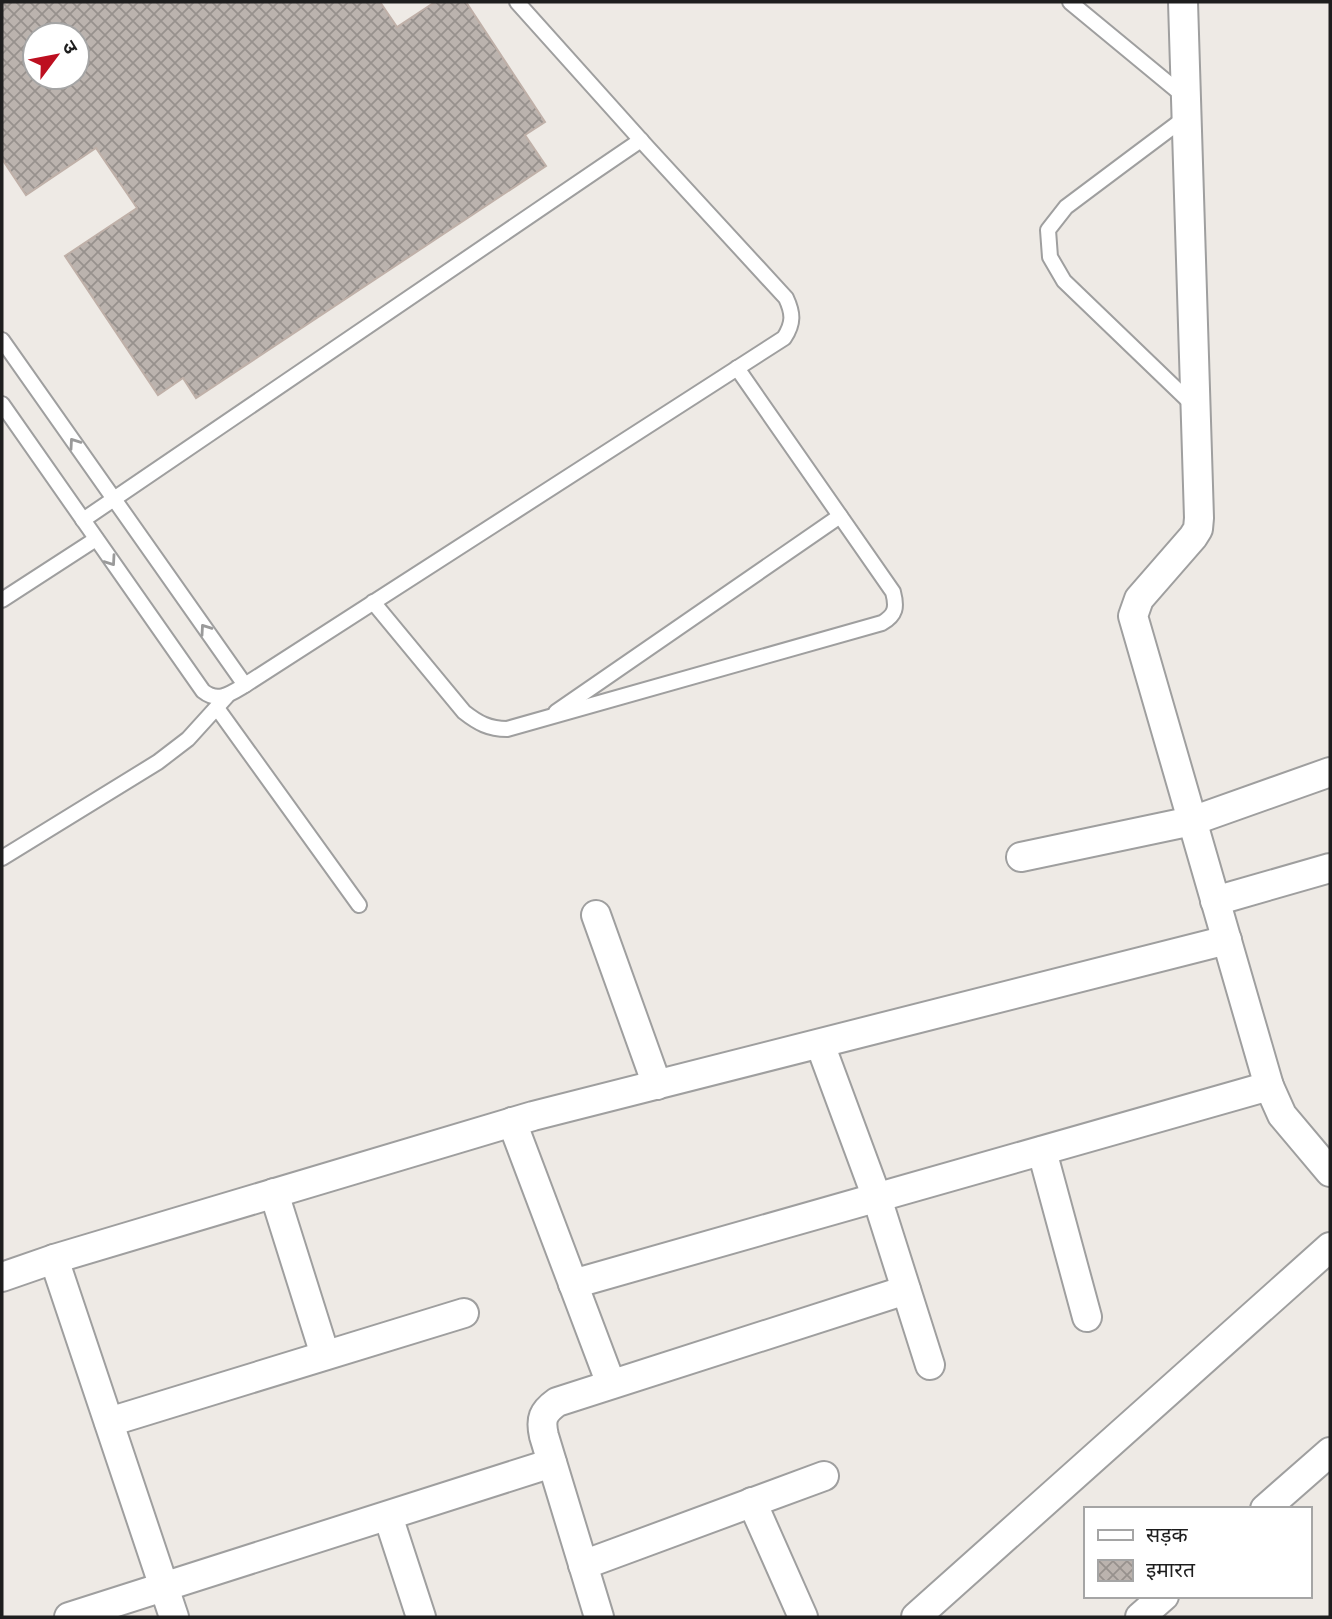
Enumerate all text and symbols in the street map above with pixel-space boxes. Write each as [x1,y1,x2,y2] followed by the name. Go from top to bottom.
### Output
[21,21,91,91] north arrow
[57,36,84,59] text: उ
[70,438,82,451] one-way arrow
[103,553,115,566] one-way arrow
[201,624,213,637] one-way arrow
[1084,1507,1311,1598] legend
[1146,1520,1188,1548] text: सड़क
[1146,1555,1196,1583] text: इमारत

